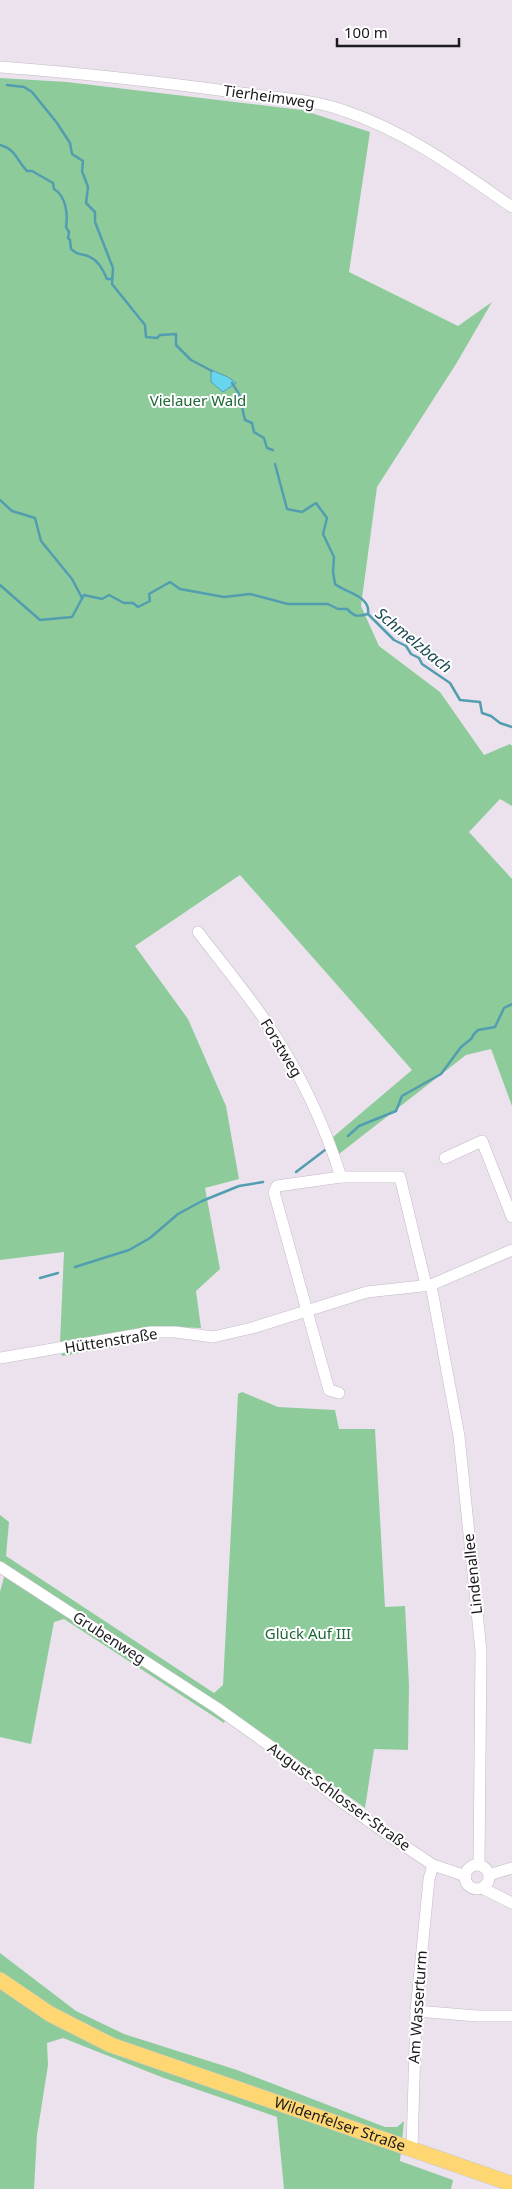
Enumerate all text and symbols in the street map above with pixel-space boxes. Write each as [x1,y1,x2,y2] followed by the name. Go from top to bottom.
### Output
[337,15,460,47] scale bar
[344,22,388,42] text: 100 m
[222,80,316,112] street label: Tierheimweg
[150,390,246,410] park label: Vielauer Wald
[371,602,457,678] water label: Schmelzbach
[257,1014,307,1081] street label: Forstweg
[63,1323,159,1357] street label: Hüttenstraße
[458,1533,486,1615] street label: Lindenallee
[69,1606,150,1668] street label: Grubenweg
[265,1623,351,1643] park label: Glück Auf III
[264,1738,415,1855] street label: August-Schlosser-Straße
[403,1950,431,2064] street label: Am Wasserturm
[272,2091,409,2155] street label: Wildenfelser Straße

